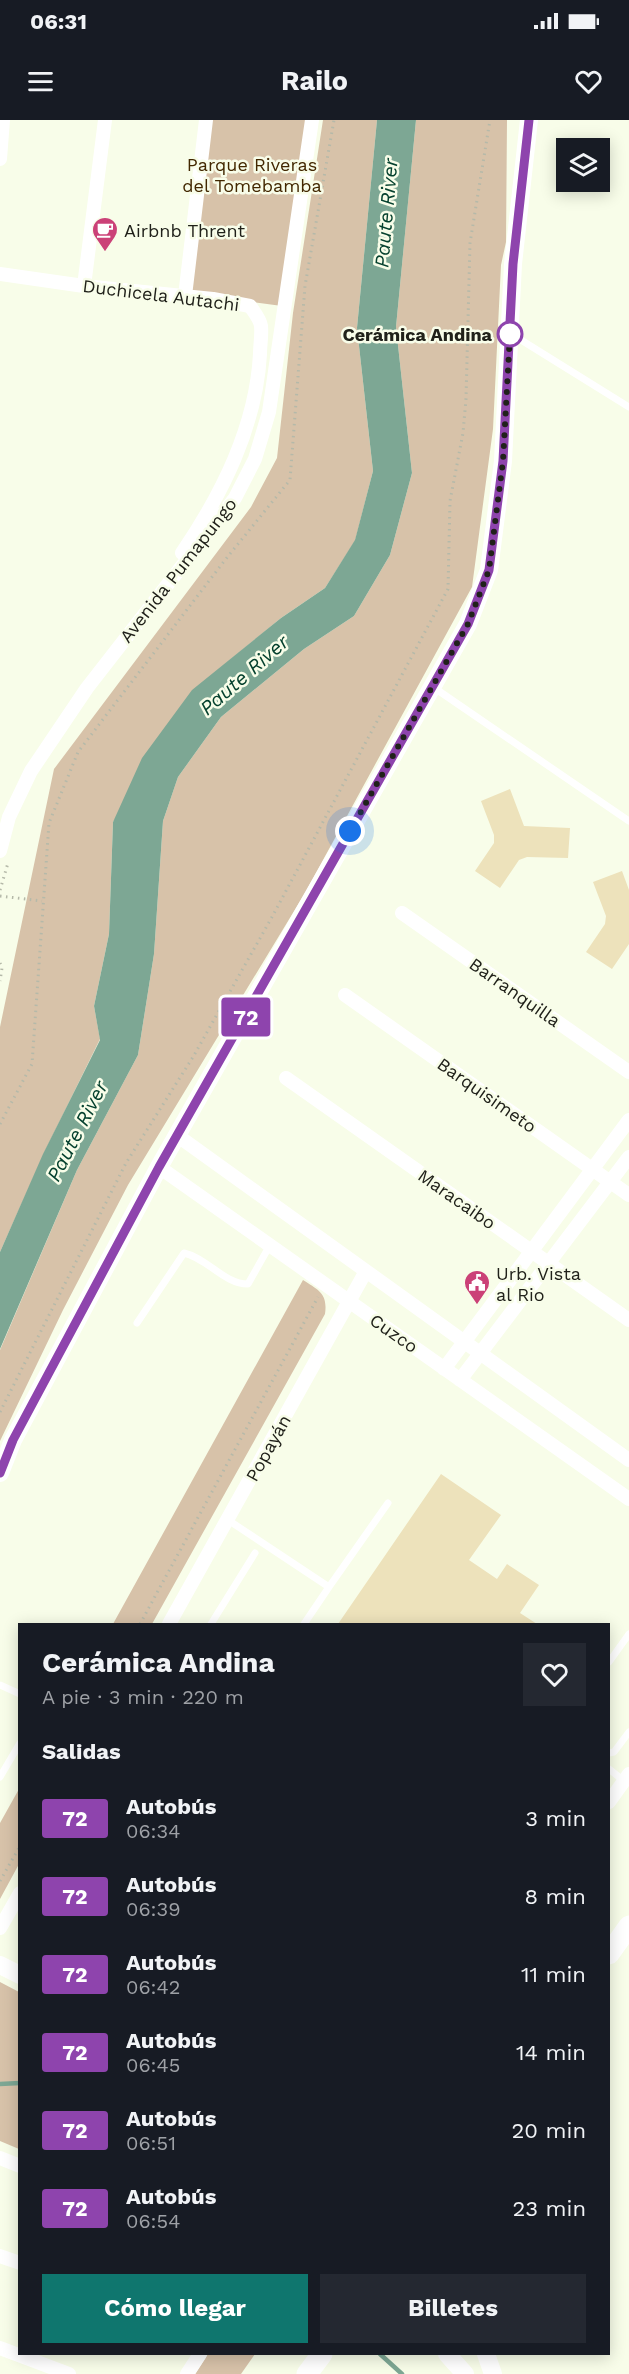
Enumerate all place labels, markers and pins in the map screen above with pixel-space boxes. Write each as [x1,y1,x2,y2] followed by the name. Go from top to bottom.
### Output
[90,215,120,253] cafe icon: Airbnb Thrent
[124,220,245,241] place label: Airbnb Thrent
[497,321,523,347] marker: Cerámica Andina
[342,324,493,345] place label: Cerámica Andina
[496,1263,581,1305] place label: Urb. Vista al Rio
[462,1268,492,1306] public building icon: Urb. Vista al Rio

